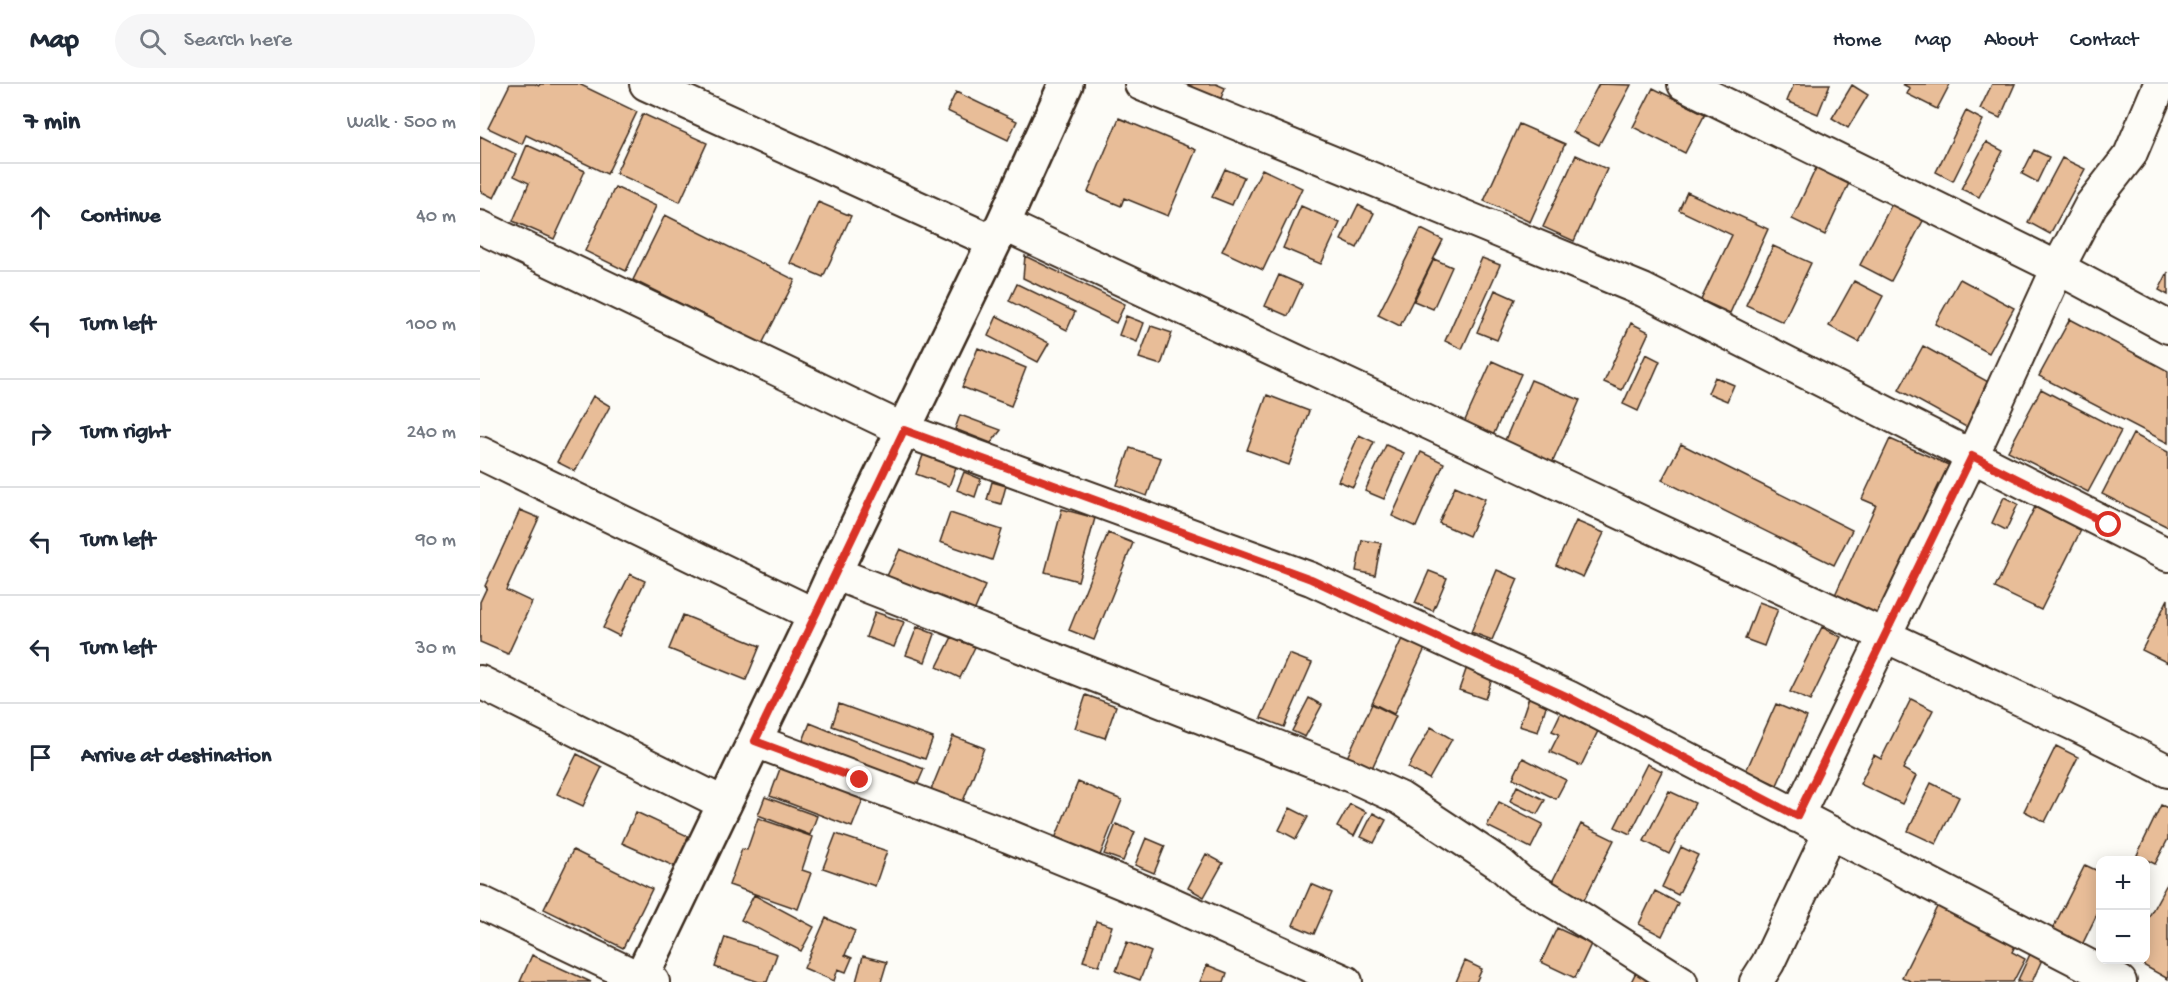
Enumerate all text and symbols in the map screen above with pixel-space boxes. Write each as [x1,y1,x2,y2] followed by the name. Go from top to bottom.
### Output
[115,14,535,68] search box
[30,25,79,58] text: Map
[136,25,169,58] icon: search
[184,28,292,54] text: Search here
[1833,29,1881,54] text: Home
[1914,29,1951,54] text: Map
[1984,29,2037,54] text: About
[2070,29,2138,54] text: Contact
[24,108,80,139] text: 7 min
[347,112,456,135] text: Walk · 500 m
[24,201,57,234] icon: ahead
[81,204,161,230] text: Continue
[416,206,456,229] text: 40 m
[24,309,57,342] icon: left
[81,312,155,338] text: Turn left
[406,314,456,337] text: 100 m
[24,417,57,450] icon: right
[81,420,169,446] text: Turn right
[406,422,456,445] text: 240 m
[2095,511,2121,537] route start
[24,525,57,558] icon: left
[81,528,155,554] text: Turn left
[416,530,456,553] text: 90 m
[24,633,57,666] icon: left
[81,636,155,662] text: Turn left
[415,638,456,661] text: 30 m
[24,741,57,774] icon: arrive
[81,744,271,770] text: Arrive at destination
[846,766,872,792] route end
[2096,856,2150,964] map controls
[2096,856,2150,910] button: +
[2096,910,2150,964] button: −

